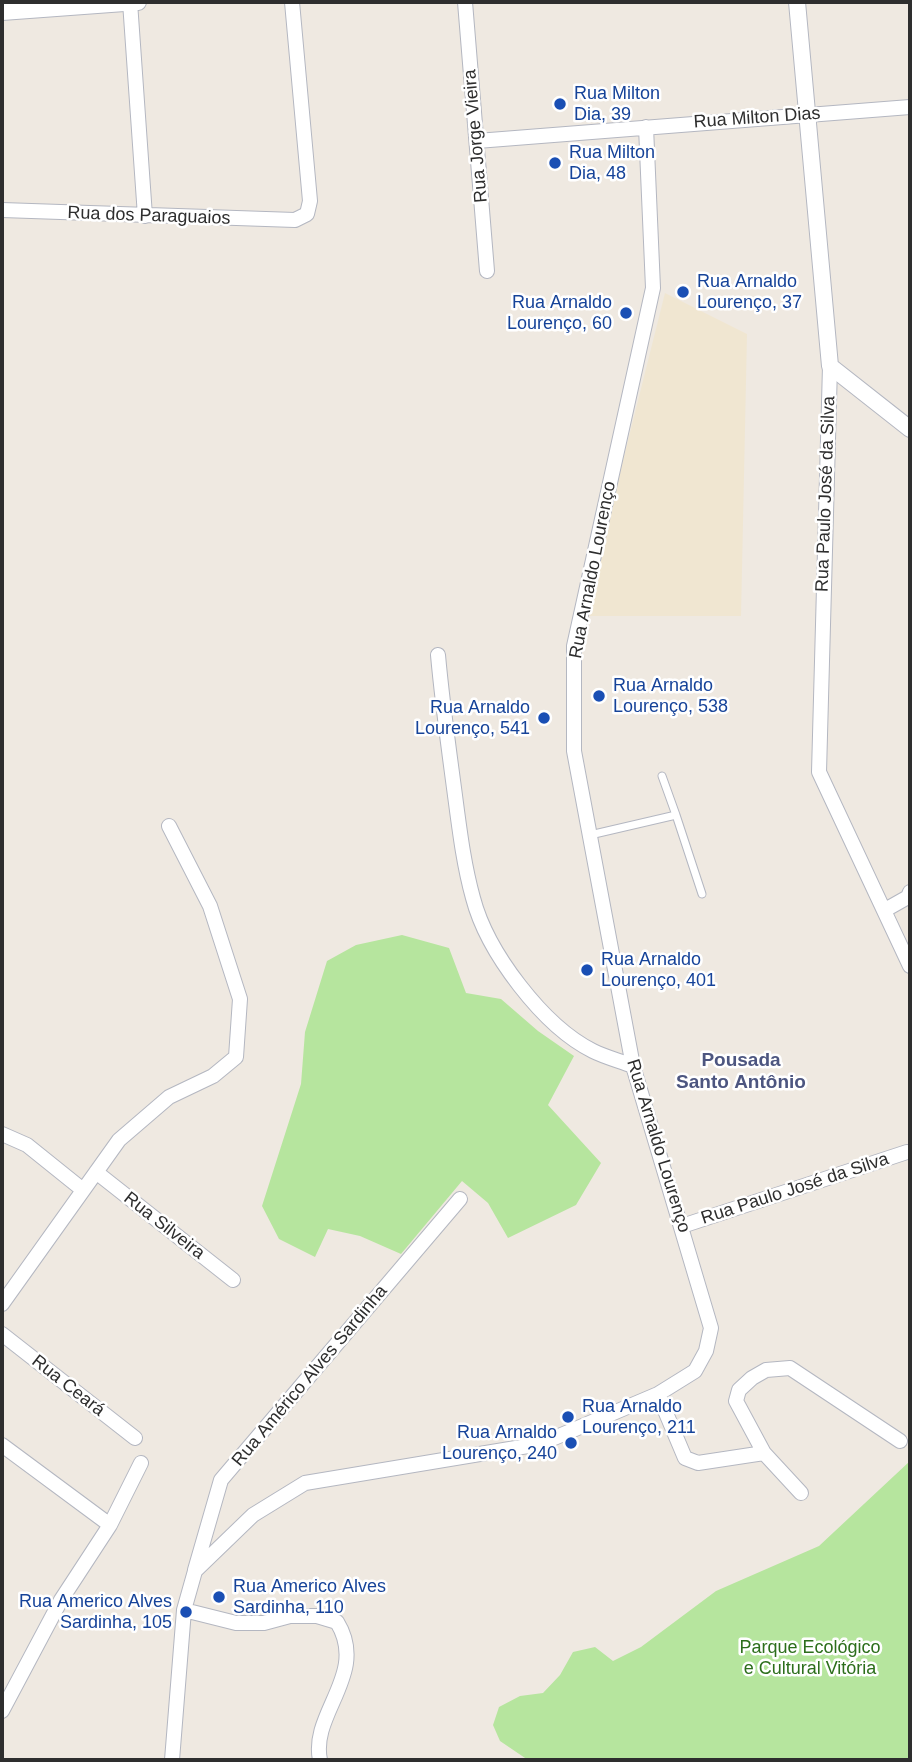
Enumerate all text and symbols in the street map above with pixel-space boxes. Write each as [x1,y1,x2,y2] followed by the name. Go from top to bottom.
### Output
[459,68,493,204] street label: Rua Jorge Vieira
[574,83,660,126] place label: Rua Milton Dia, 39
[552,96,568,112] marker: Rua Milton Dia, 39
[693,103,821,133] street label: Rua Milton Dias
[569,142,655,184] place label: Rua Milton Dia, 48
[547,155,563,171] marker: Rua Milton Dia, 48
[67,202,231,230] street label: Rua dos Paraguaios
[697,271,802,314] place label: Rua Arnaldo Lourenço, 37
[675,284,691,300] marker: Rua Arnaldo Lourenço, 37
[507,292,612,334] place label: Rua Arnaldo Lourenço, 60
[618,305,634,321] marker: Rua Arnaldo Lourenço, 60
[812,396,840,592] street label: Rua Paulo José da Silva
[565,480,621,660] street label: Rua Arnaldo Lourenço
[613,675,728,718] place label: Rua Arnaldo Lourenço, 538
[591,688,607,704] marker: Rua Arnaldo Lourenço, 538
[415,697,530,740] place label: Rua Arnaldo Lourenço, 541
[536,710,552,726] marker: Rua Arnaldo Lourenço, 541
[601,949,716,992] place label: Rua Arnaldo Lourenço, 401
[579,962,595,978] marker: Rua Arnaldo Lourenço, 401
[676,1050,806,1094] district label: Pousada Santo Antônio
[621,1057,695,1235] street label: Rua Arnaldo Lourenço
[698,1148,892,1230] street label: Rua Paulo José da Silva
[119,1188,209,1264] street label: Rua Silveira
[228,1281,392,1471] street label: Rua Américo Alves Sardinha
[27,1351,109,1421] street label: Rua Ceará
[582,1396,696,1438] place label: Rua Arnaldo Lourenço, 211
[560,1409,576,1425] marker: Rua Arnaldo Lourenço, 211
[442,1422,557,1464] place label: Rua Arnaldo Lourenço, 240
[563,1435,579,1451] marker: Rua Arnaldo Lourenço, 240
[233,1576,386,1618] place label: Rua Americo Alves Sardinha, 110
[211,1589,227,1605] marker: Rua Americo Alves Sardinha, 110
[19,1591,172,1634] place label: Rua Americo Alves Sardinha, 105
[178,1604,194,1620] marker: Rua Americo Alves Sardinha, 105
[739,1637,881,1680] park label: Parque Ecológico e Cultural Vitória

